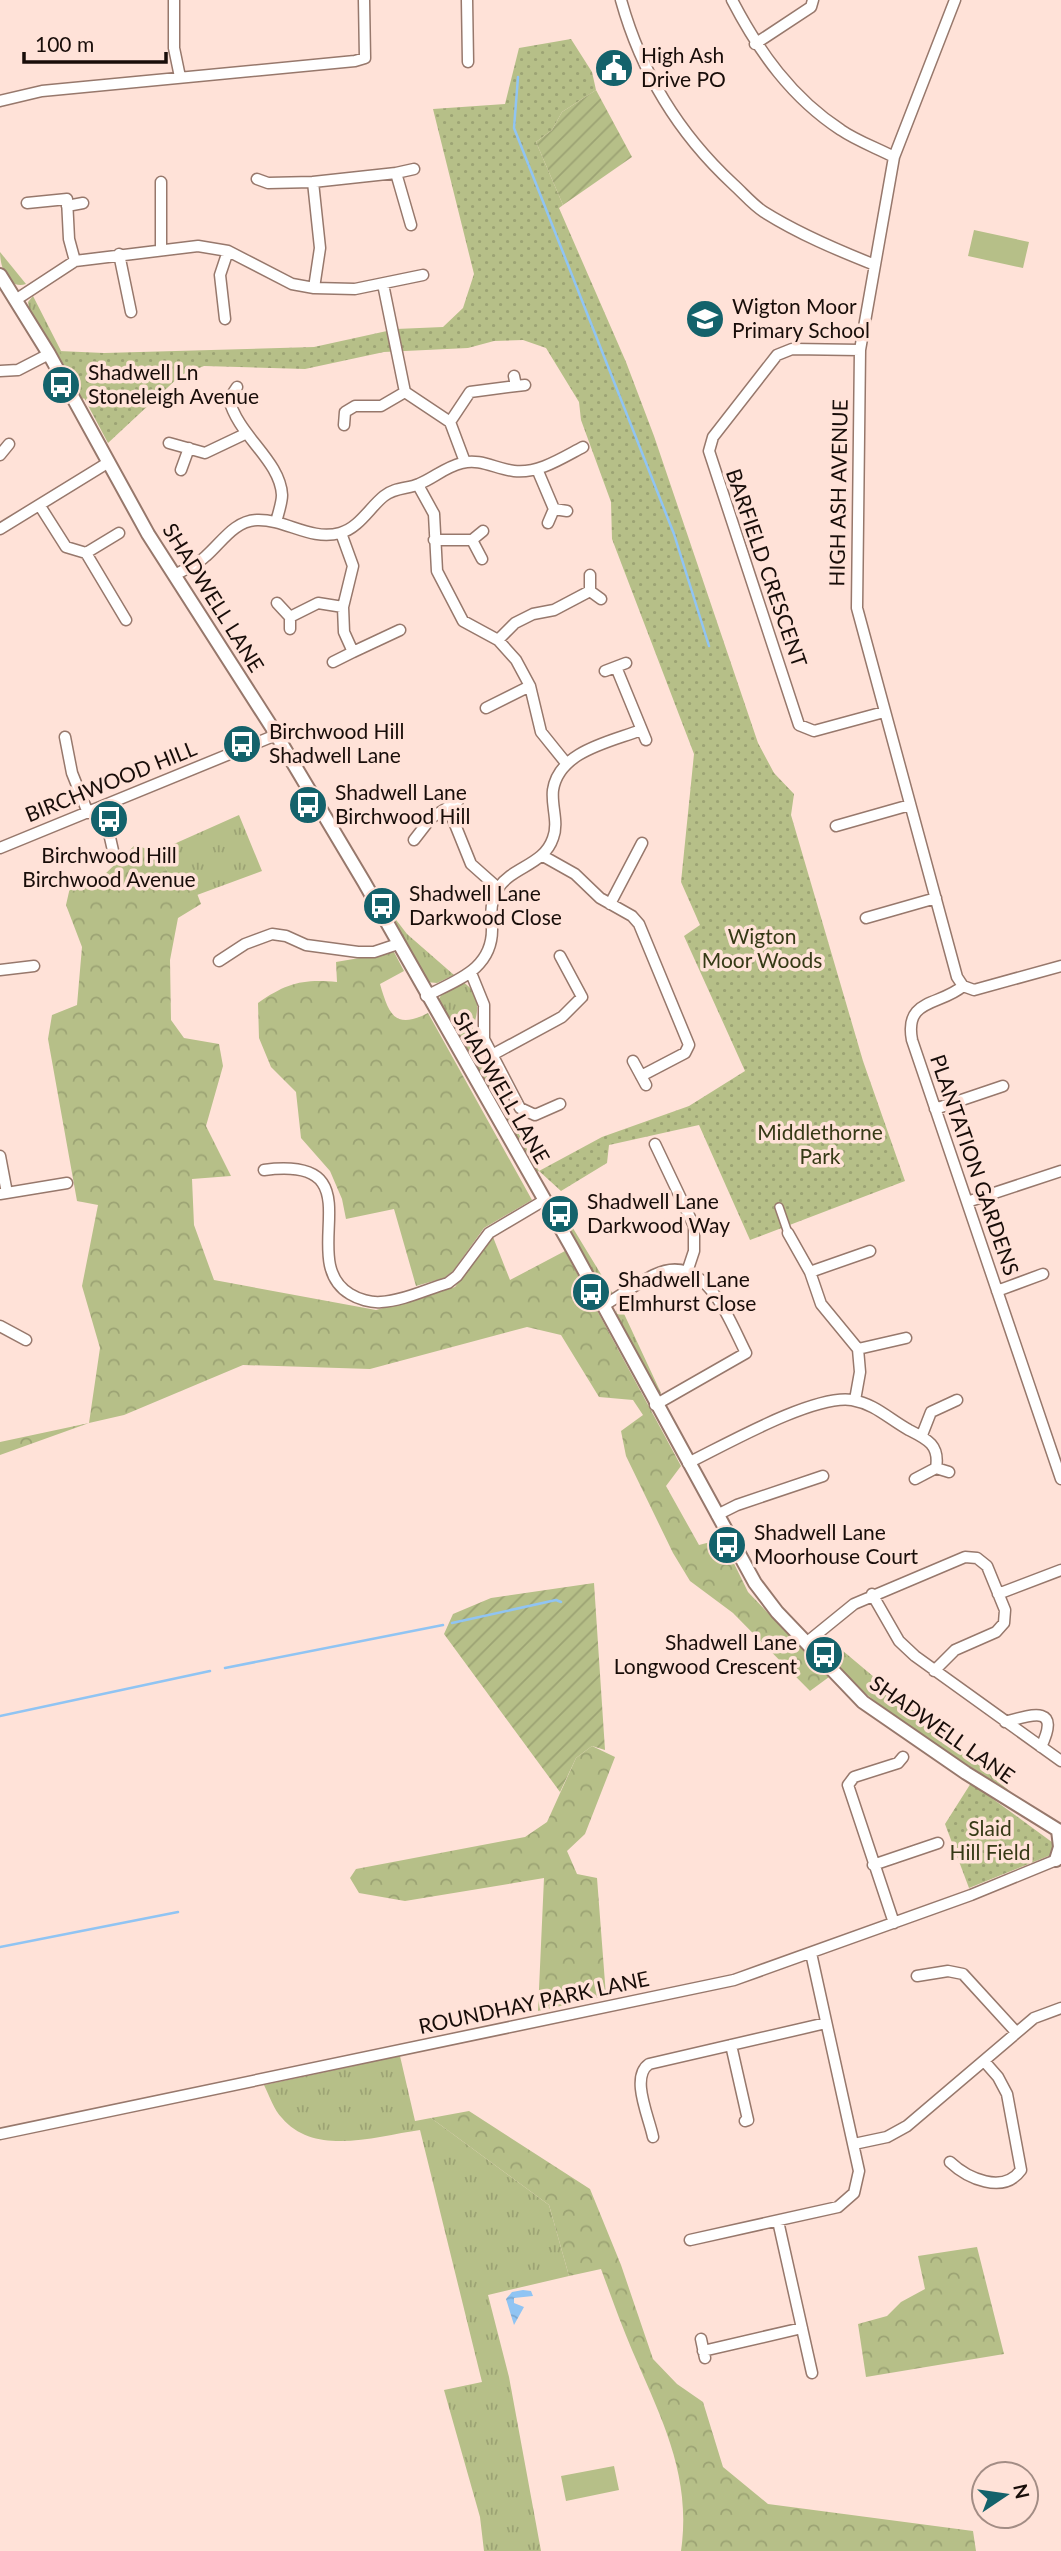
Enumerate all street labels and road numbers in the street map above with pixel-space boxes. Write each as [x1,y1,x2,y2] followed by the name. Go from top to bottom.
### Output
[823,399,852,587] street label: HIGH ASH AVENUE
[722,465,813,671] street label: BARFIELD CRESCENT
[158,518,270,676] street label: SHADWELL LANE
[21,735,200,826] street label: BIRCHWOOD HILL
[449,1007,556,1167] street label: SHADWELL LANE
[926,1051,1025,1278] street label: PLANTATION GARDENS
[866,1670,1020,1788] street label: SHADWELL LANE
[416,1965,651,2038] street label: ROUNDHAY PARK LANE

